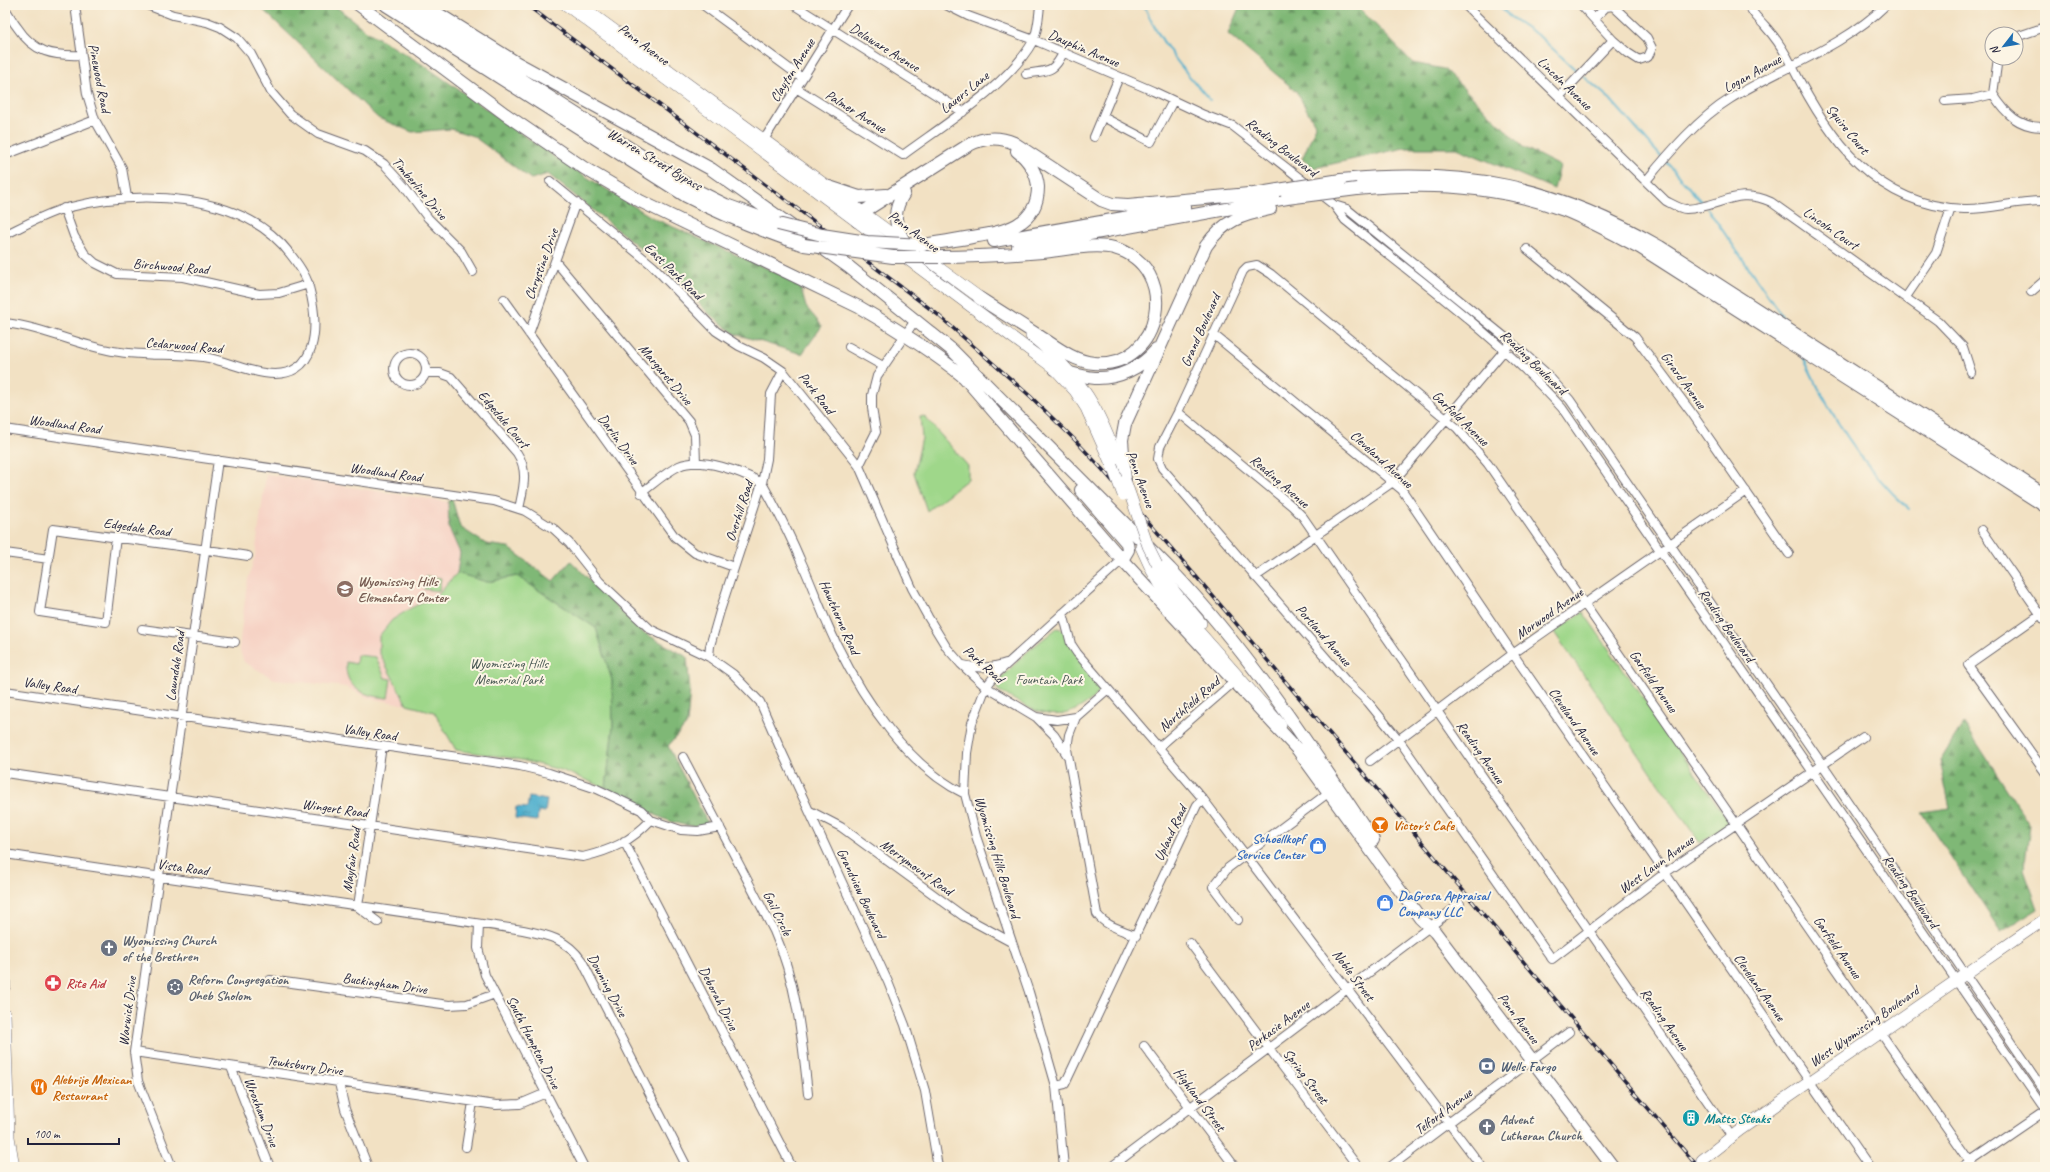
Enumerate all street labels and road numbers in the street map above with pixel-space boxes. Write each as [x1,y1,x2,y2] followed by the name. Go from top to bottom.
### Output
[847,19,924,76] street label: Delaware Avenue
[615,20,674,70] street label: Penn Avenue
[1046,26,1123,72] street label: Dauphin Avenue
[766,34,819,105] street label: Clayton Avenue
[85,42,115,116] street label: Pinewood Road
[1720,50,1785,96] street label: Logan Avenue
[1534,53,1596,115] street label: Lincoln Avenue
[936,67,993,117] street label: Lauers Lane
[822,86,890,137] street label: Palmer Avenue
[1822,101,1874,159] street label: Squire Court
[1243,114,1323,182] street label: Reading Boulevard
[605,125,706,195] street label: Warren Street Bypass
[388,153,452,224] street label: Timberline Drive
[1800,203,1863,255] street label: Lincoln Court
[885,207,944,257] street label: Penn Avenue
[521,225,563,302] street label: Chrystine Drive
[641,239,708,305] street label: East Park Road
[132,255,212,278] street label: Birchwood Road
[1177,289,1225,369] street label: Grand Boulevard
[1497,326,1572,400] street label: Reading Boulevard
[145,334,225,358] street label: Cedarwood Road
[635,340,697,409] street label: Margaret Drive
[1657,348,1711,413] street label: Girard Avenue
[795,369,840,420] street label: Park Road
[475,387,534,454] street label: Edgedale Court
[1429,387,1494,451] street label: Garfield Avenue
[594,410,644,469] street label: Darlin Drive
[28,411,104,438] street label: Woodland Road
[1347,427,1418,493] street label: Cleveland Avenue
[1122,449,1159,511] street label: Penn Avenue
[1247,451,1314,513] street label: Reading Avenue
[349,459,425,486] street label: Woodland Road
[722,476,758,544] street label: Overhill Road
[102,514,174,541] street label: Edgedale Road
[816,577,865,659] street label: Hawthorne Road
[1512,583,1587,643] street label: Morwood Avenue
[1695,585,1760,667] street label: Reading Boulevard
[1292,601,1356,671] street label: Portland Avenue
[162,628,189,702] street label: Lawndale Road
[960,642,1009,689] street label: Park Road
[1626,647,1682,717] street label: Garfield Avenue
[1155,672,1225,736] street label: Northfield Road
[22,673,80,698] street label: Valley Road
[1545,684,1605,759] street label: Cleveland Avenue
[1453,718,1509,788] street label: Reading Avenue
[342,720,400,745] street label: Valley Road
[971,794,1025,923] street label: Wyomissing Hills Boulevard
[301,795,371,822] street label: Wingert Road
[1150,800,1192,864] street label: Upland Road
[339,824,365,893] street label: Mayfair Road
[1616,831,1698,897] street label: West Lawn Avenue
[877,835,958,901] street label: Merrymount Road
[833,845,891,943] street label: Grandview Boulevard
[1879,851,1944,933] street label: Reading Boulevard
[156,855,212,880] street label: Vista Road
[759,888,796,940] street label: Gail Circle
[1810,913,1866,983] street label: Garfield Avenue
[1329,946,1379,1005] street label: Noble Street
[1730,950,1790,1025] street label: Cleveland Avenue
[584,951,632,1021] street label: Downing Drive
[695,963,743,1034] street label: Deborah Drive
[342,969,430,998] street label: Buckingham Drive
[115,974,140,1047] street label: Warwick Drive
[1806,981,1924,1071] street label: West Wyomissing Boulevard
[1637,985,1693,1055] street label: Reading Avenue
[1494,990,1544,1048] street label: Penn Avenue
[503,993,565,1093] street label: South Hampton Drive
[1244,995,1314,1054] street label: Perkasie Avenue
[1279,1045,1333,1108] street label: Spring Street
[266,1052,345,1079] street label: Tewksbury Drive
[1170,1064,1230,1136] street label: Highland Street
[241,1075,283,1151] street label: Wroxham Drive
[1411,1083,1476,1138] street label: Telford Avenue

